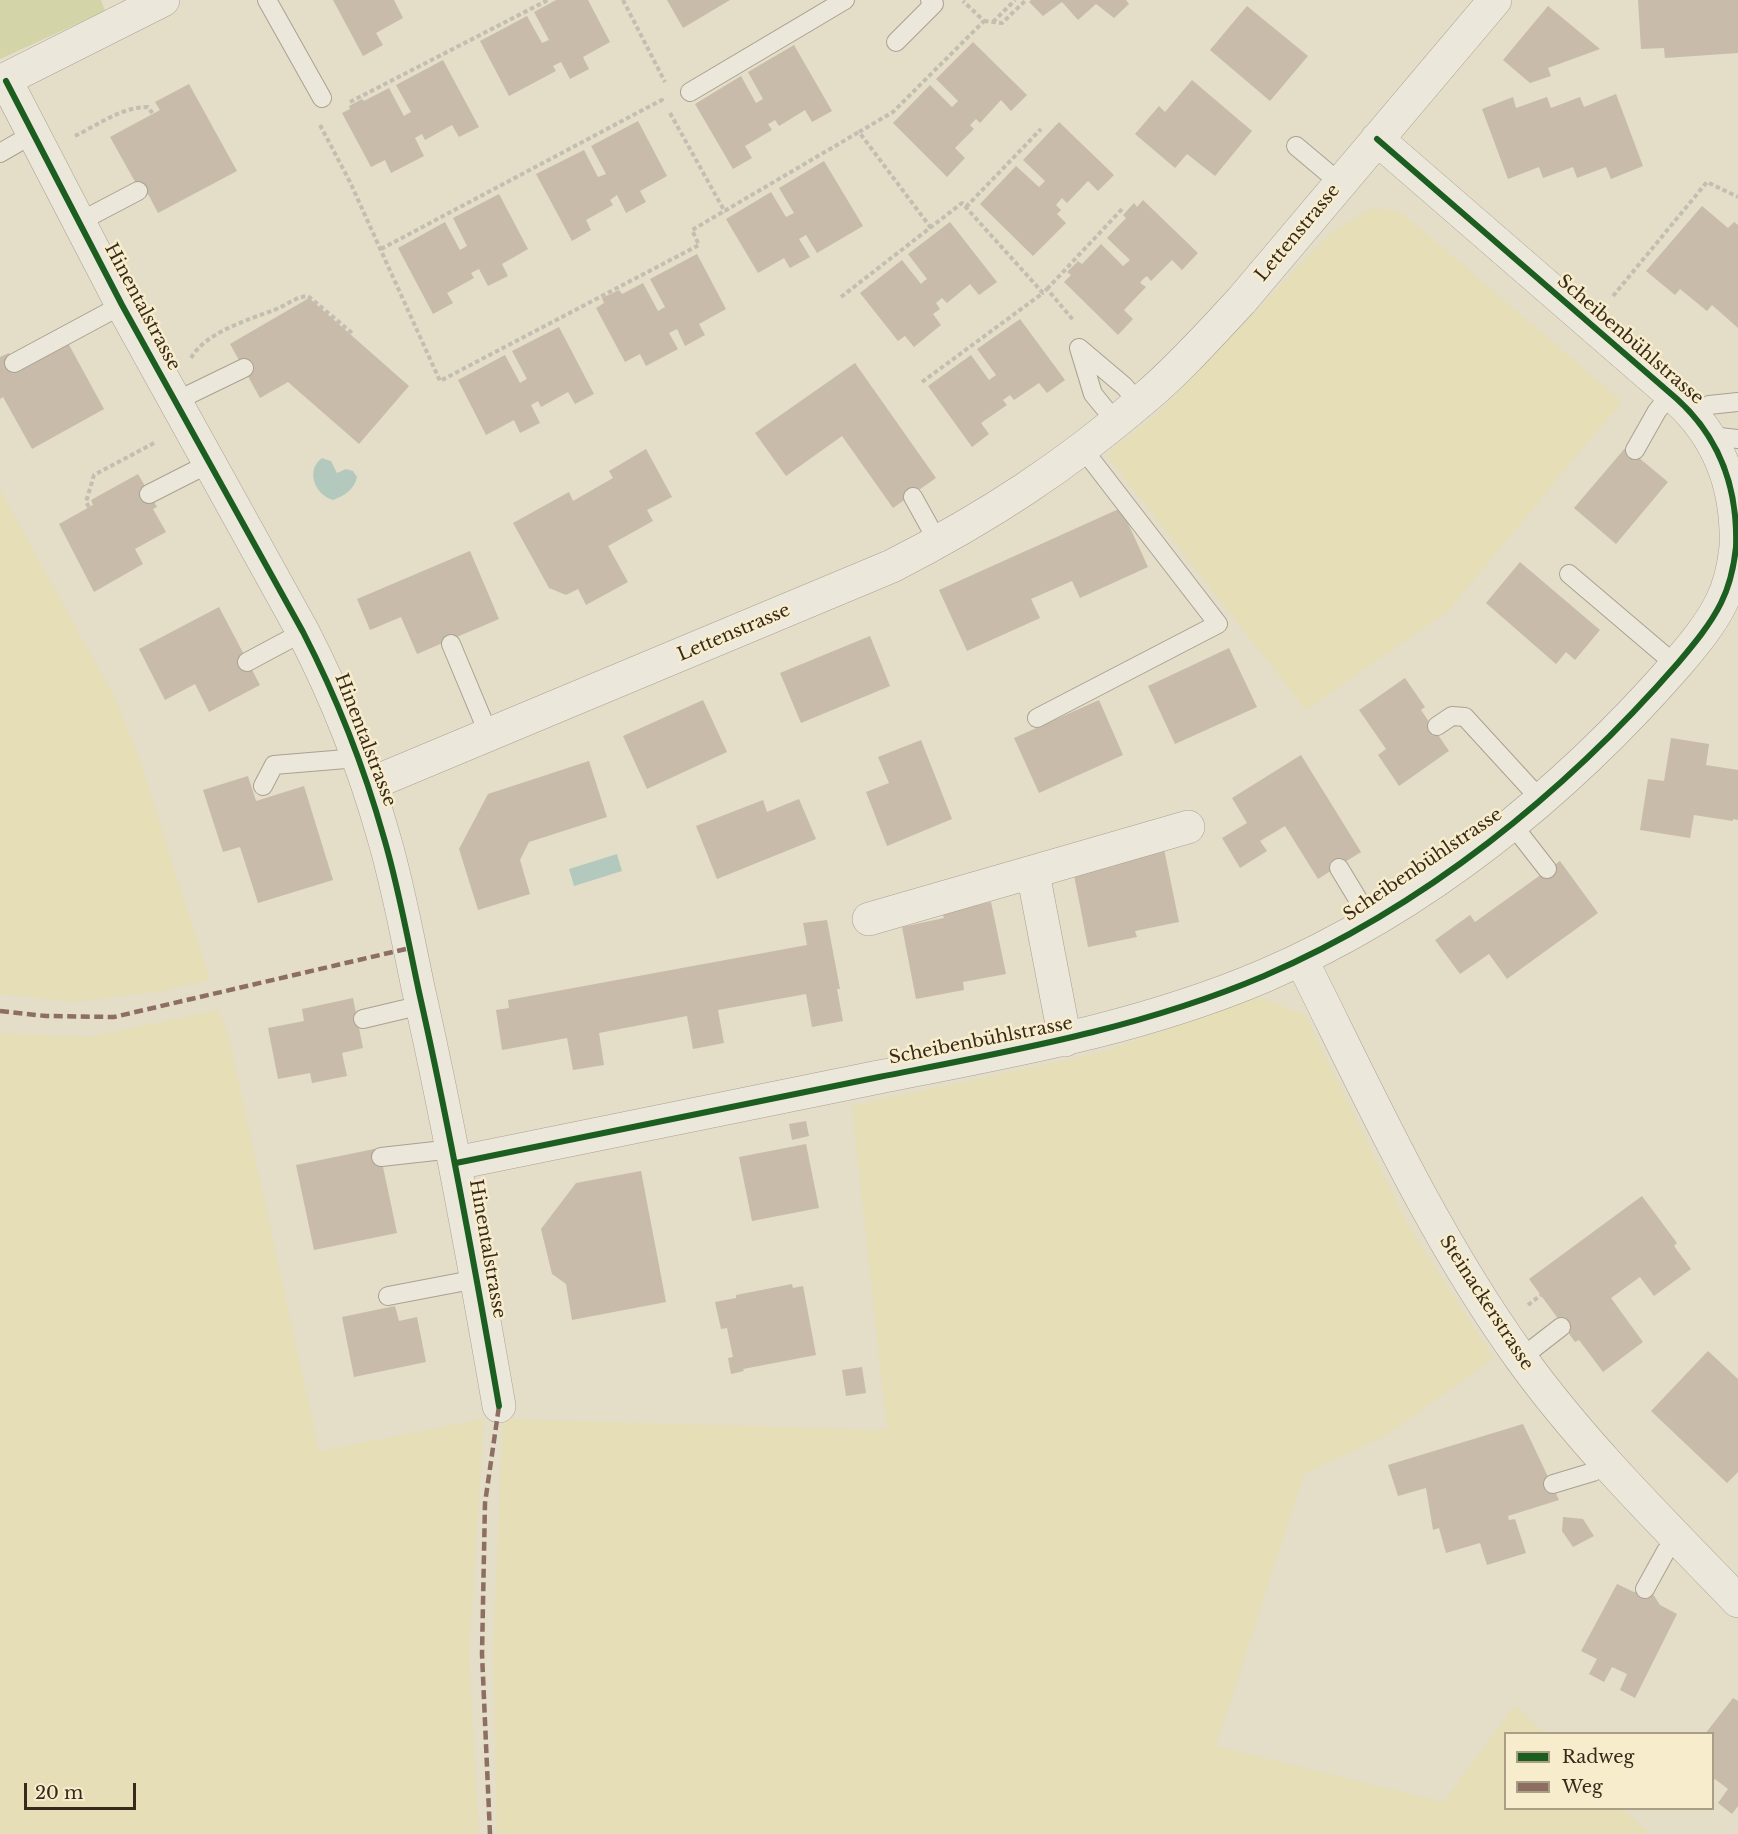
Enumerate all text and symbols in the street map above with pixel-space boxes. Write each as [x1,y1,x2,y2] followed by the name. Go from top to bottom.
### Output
[1251,180,1345,286] street label: Lettenstrasse
[99,240,185,374] street label: Hinentalstrasse
[1552,271,1708,409] street label: Scheibenbühlstrasse
[675,600,793,666] street label: Lettenstrasse
[330,670,400,810] street label: Hinentalstrasse
[1340,804,1506,926] street label: Scheibenbühlstrasse
[887,1013,1075,1069] street label: Scheibenbühlstrasse
[464,1178,510,1320] street label: Hinentalstrasse
[1434,1232,1538,1374] street label: Steinackerstrasse
[1504,1732,1714,1810] legend
[1562,1746,1634,1768] text: Radweg
[27,1771,140,1809] scale bar
[1562,1776,1603,1798] text: Weg
[35,1782,83,1804] text: 20 m

